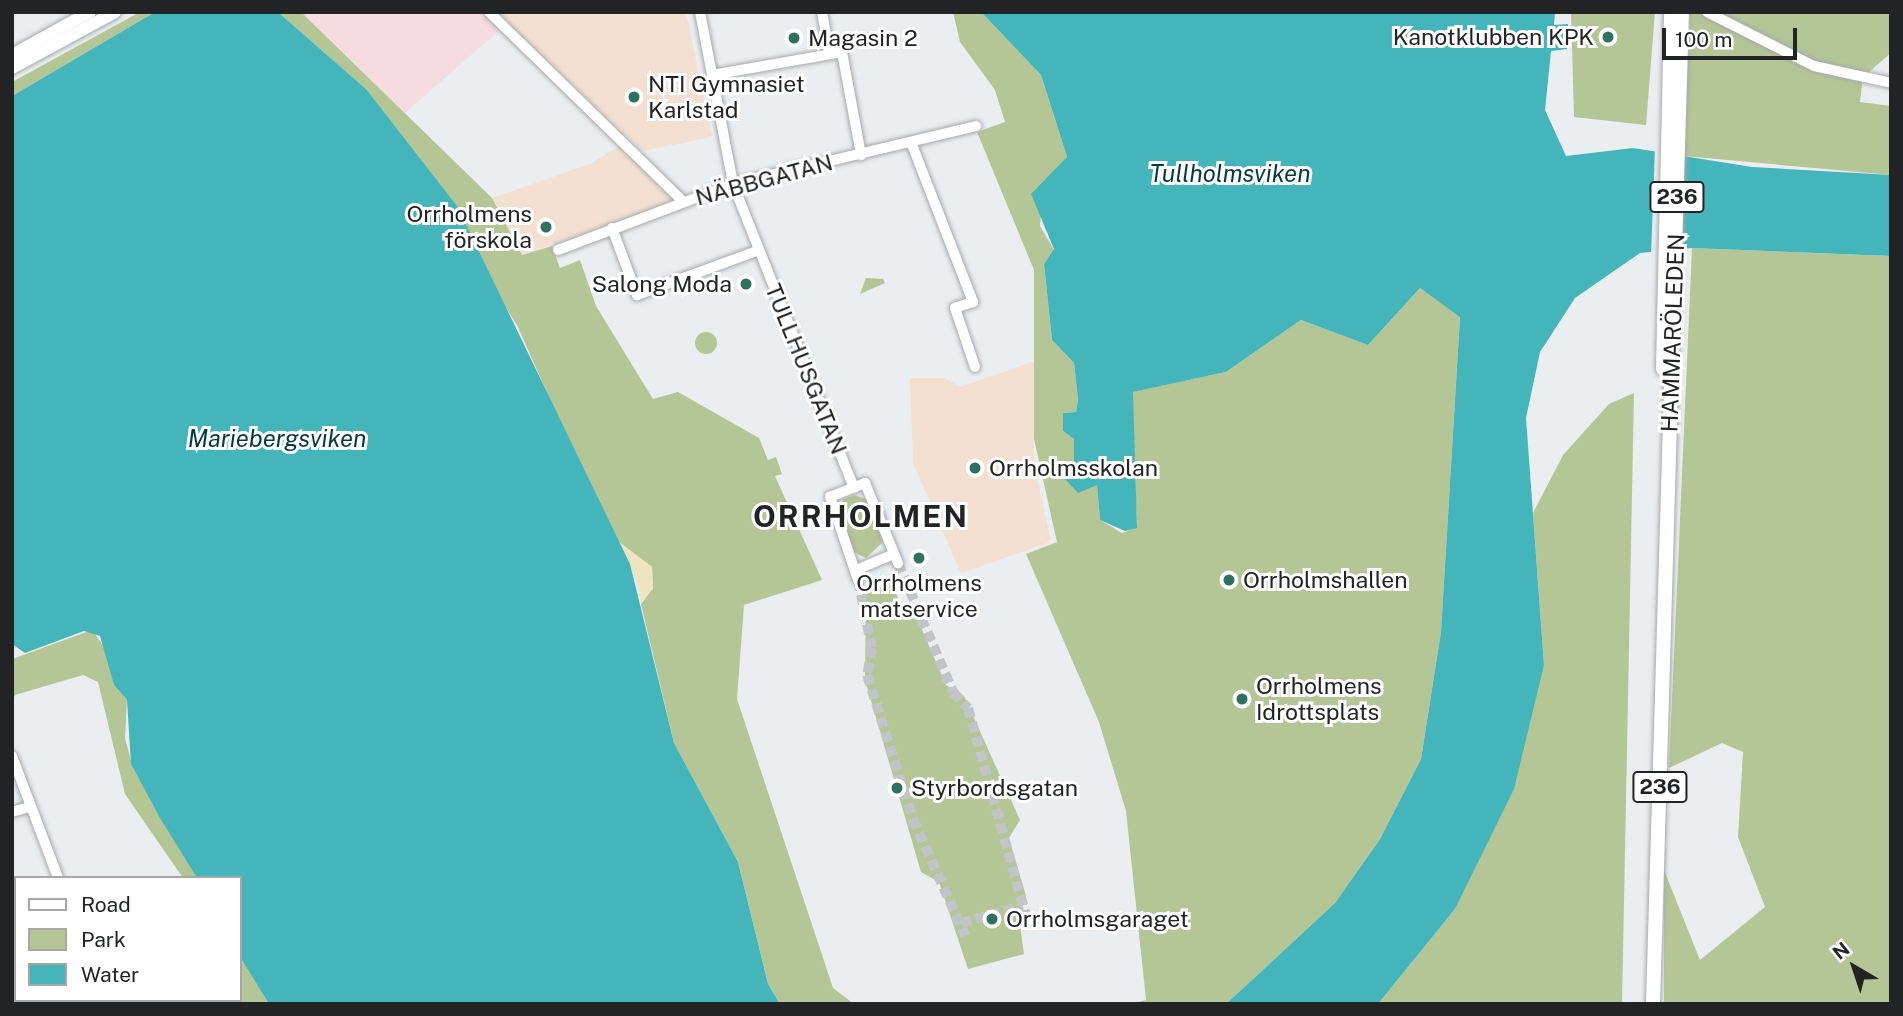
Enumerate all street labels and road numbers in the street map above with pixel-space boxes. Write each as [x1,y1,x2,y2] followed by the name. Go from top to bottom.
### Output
[692,148,836,212] street label: NÄBBGATAN
[1649,180,1705,214] road number: 236
[1656,233,1690,433] street label: HAMMARÖLEDEN
[759,280,853,458] street label: TULLHUSGATAN
[1632,770,1688,804] road number: 236

